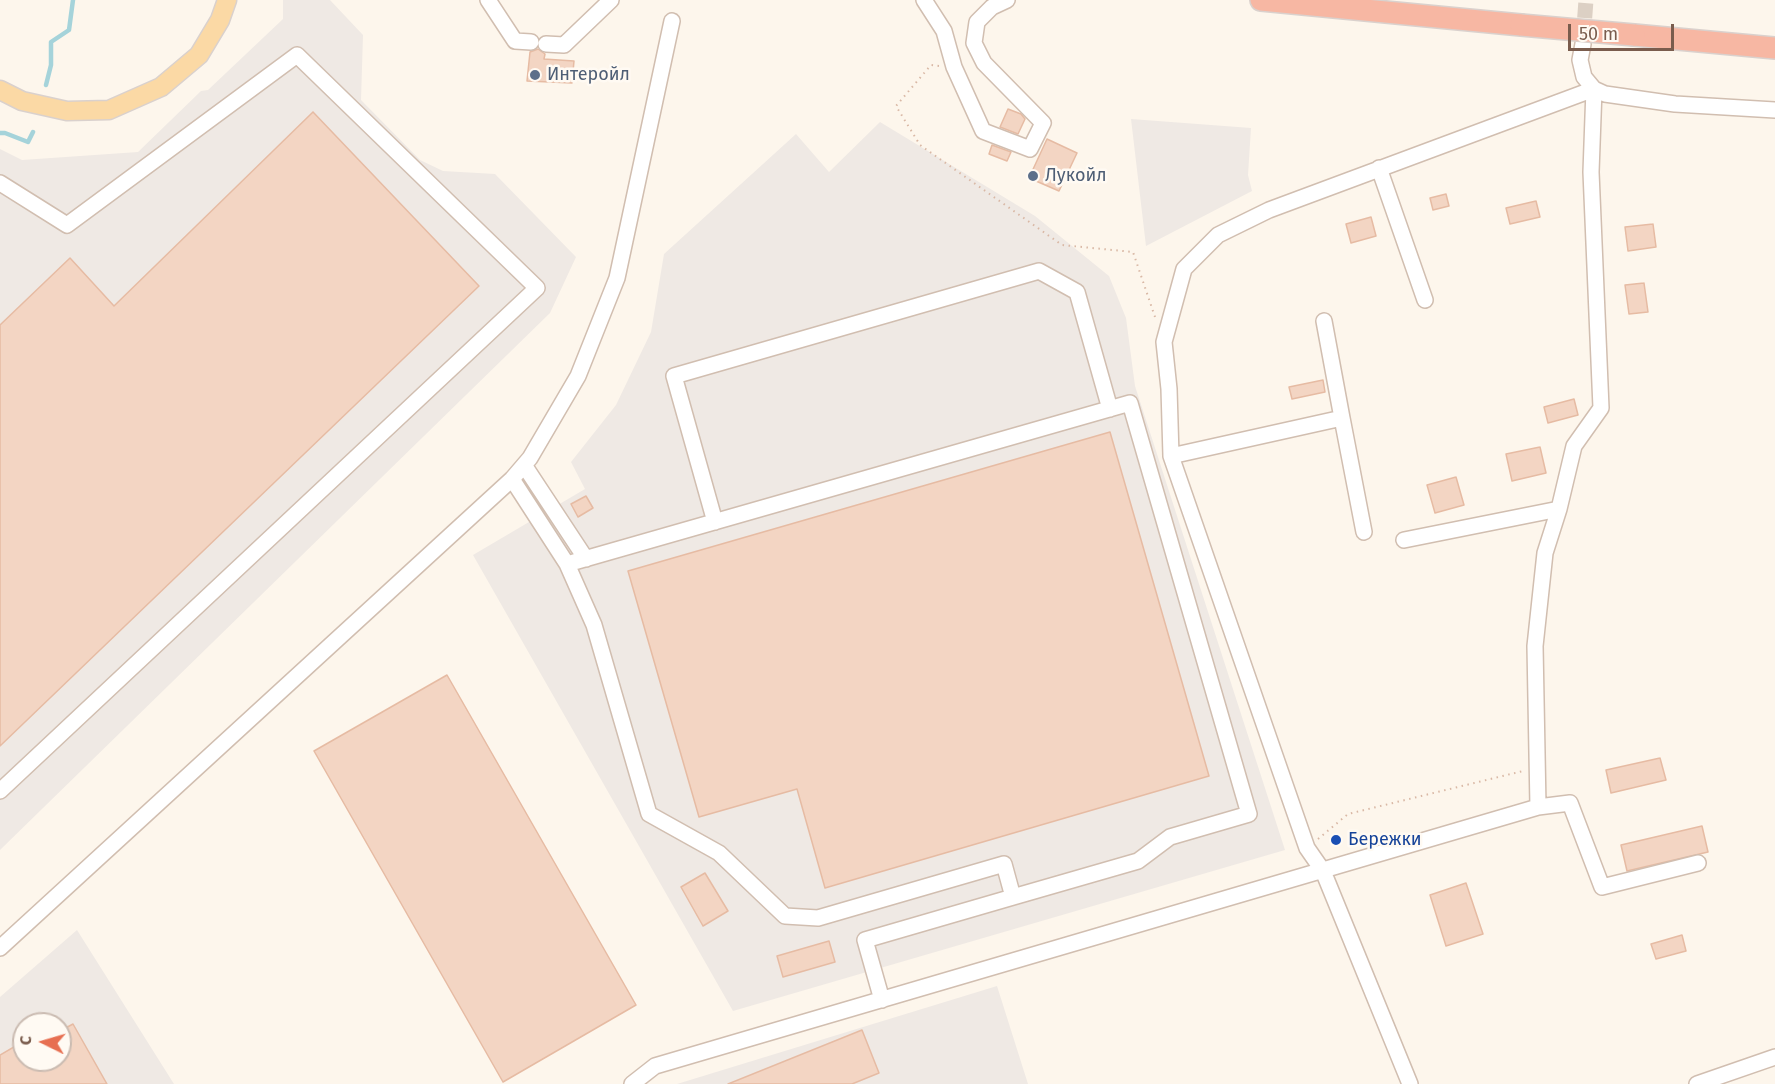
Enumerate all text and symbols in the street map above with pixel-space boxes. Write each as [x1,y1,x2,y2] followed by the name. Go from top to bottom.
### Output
[1571,12,1678,50] scale bar
[1579,23,1618,45] text: 50 m
[547,64,630,86] place label: Интеройл
[528,68,542,82] marker: Интеройл
[1045,165,1107,187] place label: Лукойл
[1026,169,1040,183] marker: Лукойл
[1348,829,1422,851] place label: Бережки
[1329,833,1343,847] marker: Бережки
[12,1012,72,1072] north arrow
[16,1035,35,1046] text: С

